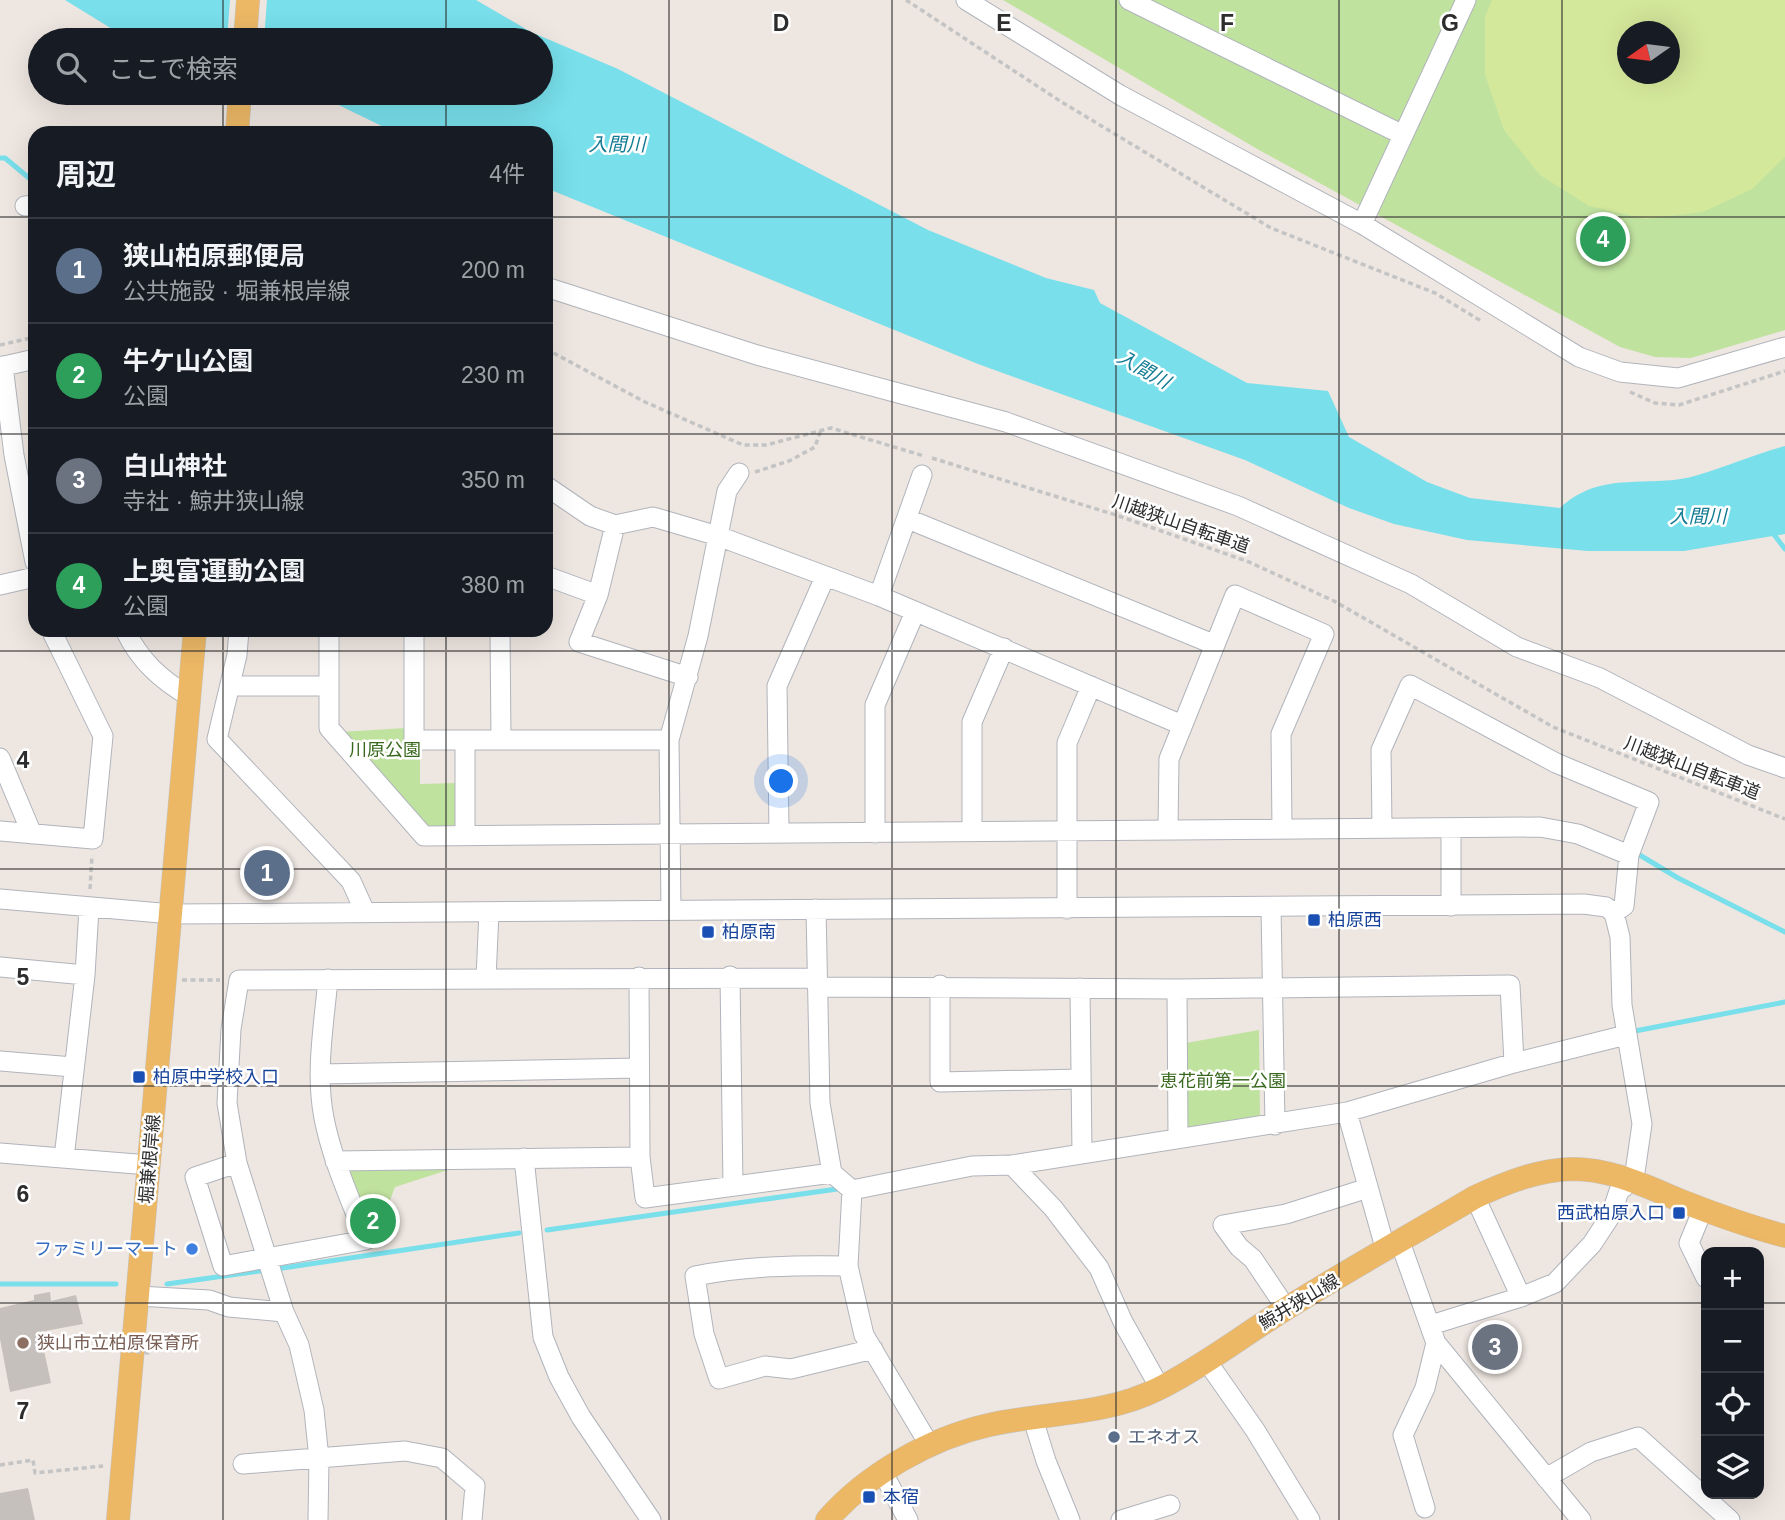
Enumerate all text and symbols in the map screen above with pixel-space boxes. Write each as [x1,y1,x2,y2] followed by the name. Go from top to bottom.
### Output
[773,10,789,36] text: D
[996,10,1012,36] text: E
[1220,10,1234,36] text: F
[1441,10,1459,36] text: G
[1617,21,1680,84] north arrow
[28,28,553,105] search box
[52,48,90,86] icon: search
[108,54,238,84] text: ここで検索
[588,134,647,155] water label: 入間川
[56,158,116,191] text: 周辺
[489,161,525,187] text: 4件
[1580,213,1626,265] pin: 4
[123,241,305,271] text: 狭山柏原郵便局
[73,257,85,283] text: 1
[461,257,525,283] text: 200 m
[123,278,350,304] text: 公共施設 · 堀兼根岸線
[123,346,253,376] text: 牛ケ山公園
[1114,346,1175,394] water label: 入間川
[73,362,85,388] text: 2
[461,362,525,388] text: 230 m
[123,383,169,409] text: 公園
[123,451,227,481] text: 白山神社
[73,467,85,493] text: 3
[461,467,525,493] text: 350 m
[123,488,304,514] text: 寺社 · 鯨井狭山線
[1110,491,1252,557] street label: 川越狭山自転車道
[1669,506,1728,527] water label: 入間川
[123,556,305,586] text: 上奥富運動公園
[73,572,85,598] text: 4
[461,572,525,598] text: 380 m
[123,593,169,619] text: 公園
[1621,733,1763,803] street label: 川越狭山自転車道
[349,740,421,760] park label: 川原公園
[17,747,30,773] text: 4
[764,764,798,798] your location
[244,847,290,899] pin: 1
[1328,910,1382,930] place label: 柏原西
[1306,912,1322,928] marker: 柏原西
[722,922,776,942] place label: 柏原南
[700,924,716,940] marker: 柏原南
[17,964,30,990] text: 5
[153,1067,279,1087] place label: 柏原中学校入口
[131,1069,147,1085] marker: 柏原中学校入口
[1160,1071,1286,1091] park label: 恵花前第一公園
[136,1113,164,1205] street label: 堀兼根岸線
[17,1181,29,1207] text: 6
[350,1195,396,1247] pin: 2
[1557,1203,1665,1223] place label: 西武柏原入口
[1671,1205,1687,1221] marker: 西武柏原入口
[34,1239,178,1259] place label: ファミリーマート
[184,1241,200,1257] marker: ファミリーマート
[1701,1247,1764,1499] map controls
[1701,1247,1764,1310] button: +
[1255,1270,1343,1334] street label: 鯨井狭山線
[1701,1310,1764,1373] button: −
[1472,1321,1518,1373] pin: 3
[37,1333,199,1353] place label: 狭山市立柏原保育所
[15,1335,31,1351] marker: 狭山市立柏原保育所
[1701,1373,1764,1436] button: locate
[17,1398,29,1424] text: 7
[1128,1427,1200,1447] place label: エネオス
[1106,1429,1122,1445] marker: エネオス
[1701,1436,1764,1499] button: layers
[883,1487,919,1507] place label: 本宿
[861,1489,877,1505] marker: 本宿

